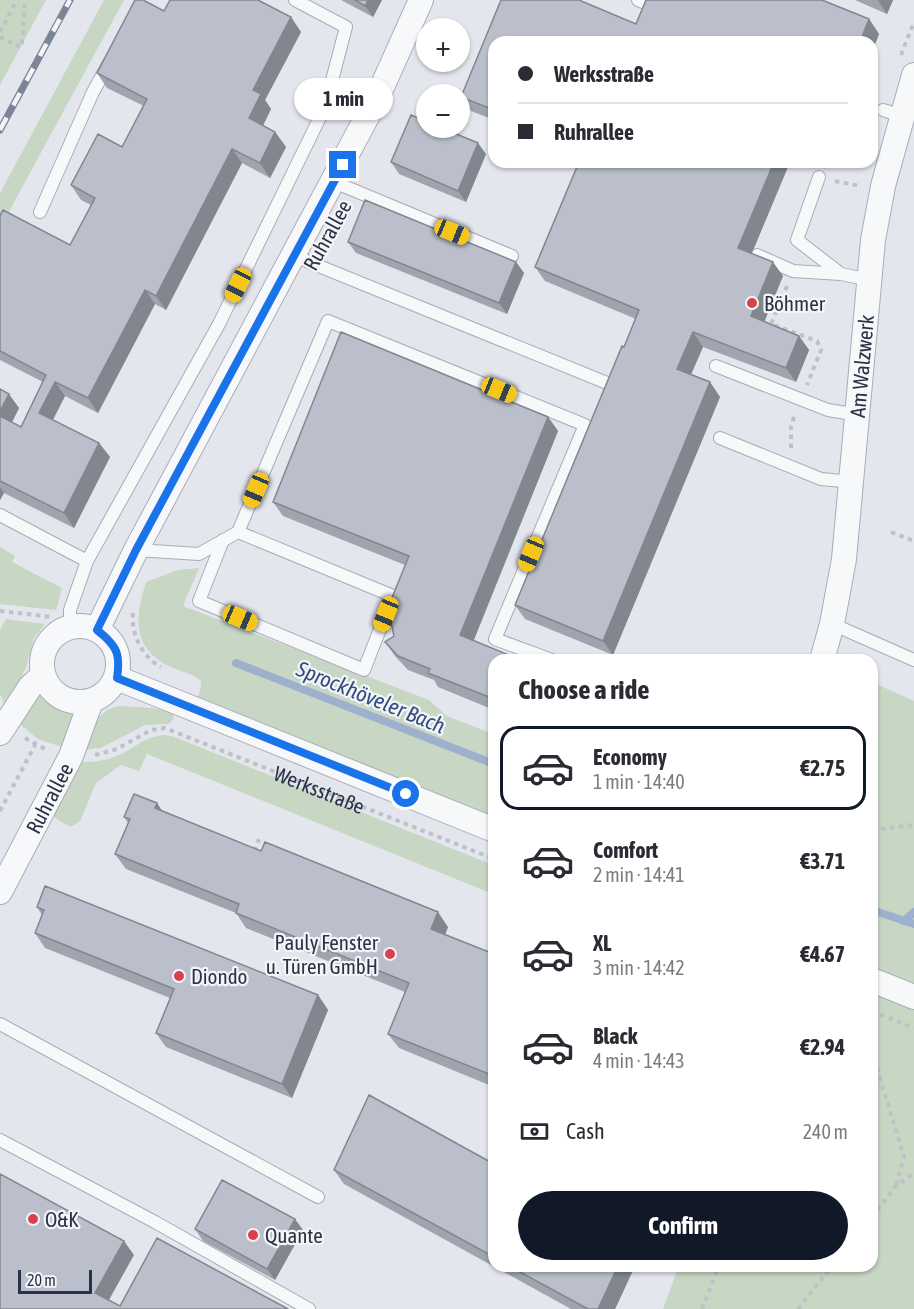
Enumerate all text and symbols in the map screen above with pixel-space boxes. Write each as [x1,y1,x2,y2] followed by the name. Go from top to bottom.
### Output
[416,18,470,138] map controls
[416,18,470,72] button: +
[554,61,654,87] text: Werksstraße
[294,78,392,120] callout: 1 min
[416,84,470,138] button: −
[323,87,364,110] text: 1 min
[554,119,634,145] text: Ruhrallee
[329,151,356,178] route end
[298,196,356,274] street label: Ruhrallee
[432,217,472,247] car
[222,265,254,305] car
[764,291,826,315] place label: Böhmer
[745,296,759,310] marker: Böhmer
[845,314,878,419] street label: Am Walzwerk
[479,375,519,405] car
[241,470,271,510] car
[516,534,546,574] car
[371,594,401,634] car
[220,603,260,633] car
[292,655,449,739] water label: Sprockhöveler Bach
[518,674,650,705] text: Choose a ride
[521,741,575,795] icon: car
[593,744,667,770] text: Economy
[800,755,845,781] text: €2.75
[21,759,77,837] street label: Ruhrallee
[271,761,368,818] street label: Werksstraße
[593,770,685,793] text: 1 min · 14:40
[392,780,419,807] route start
[521,834,575,888] icon: car
[593,837,658,863] text: Comfort
[800,848,845,874] text: €3.71
[593,863,685,886] text: 2 min · 14:41
[521,927,575,981] icon: car
[266,930,379,978] place label: Pauly Fenster u. Türen GmbH
[593,930,611,956] text: XL
[800,941,845,967] text: €4.67
[383,947,397,961] marker: Pauly Fenster u. Türen GmbH
[593,956,685,979] text: 3 min · 14:42
[191,964,247,988] place label: Diondo
[172,969,186,983] marker: Diondo
[521,1020,575,1074] icon: car
[593,1023,637,1049] text: Black
[800,1034,845,1060] text: €2.94
[593,1049,685,1072] text: 4 min · 14:43
[518,1115,551,1148] icon: cash
[566,1118,605,1144] text: Cash
[803,1120,848,1143] text: 240 m
[518,1191,848,1260] button: Confirm
[45,1207,79,1231] place label: O&K
[26,1212,40,1226] marker: O&K
[265,1223,323,1247] place label: Quante
[246,1228,260,1242] marker: Quante
[18,1267,92,1294] scale bar
[27,1271,56,1289] text: 20 m

